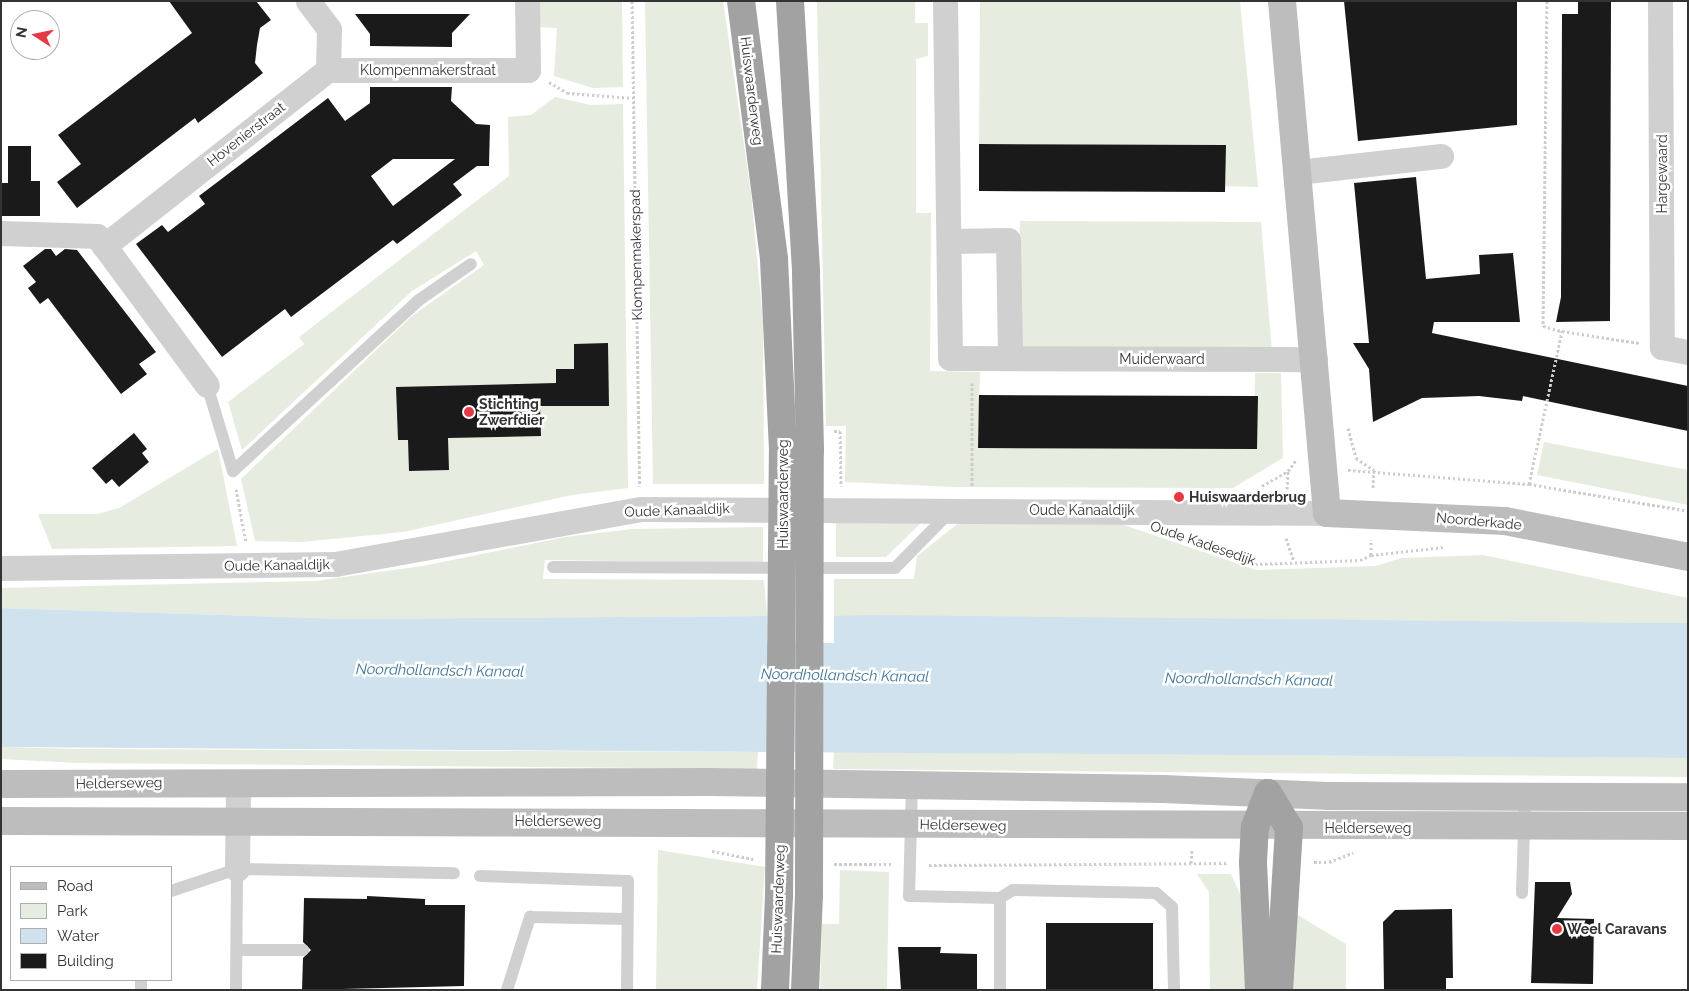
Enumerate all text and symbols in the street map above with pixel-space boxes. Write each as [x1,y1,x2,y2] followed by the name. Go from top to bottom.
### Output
[10,10,60,60] north arrow
[12,26,30,39] text: N
[737,36,767,146] street label: Huiswaarderweg
[360,62,496,78] street label: Klompenmakerstraat
[204,98,288,170] street label: Hovenierstraat
[1654,134,1670,214] street label: Hargewaard
[626,189,646,321] street label: Klompenmakerspad
[1119,351,1205,367] street label: Muiderwaard
[479,396,544,428] place label: Stichting Zwerfdier
[463,406,475,418] marker: Stichting Zwerfdier
[775,439,791,549] street label: Huiswaarderweg
[1189,489,1306,505] place label: Huiswaarderbrug
[1173,491,1185,503] marker: Huiswaarderbrug
[624,500,730,520] street label: Oude Kanaaldijk
[1029,502,1135,518] street label: Oude Kanaaldijk
[1436,509,1522,533] street label: Noorderkade
[1148,517,1258,569] street label: Oude Kadesedijk
[224,556,330,574] street label: Oude Kanaaldijk
[356,661,524,681] water label: Noordhollandsch Kanaal
[761,666,929,686] water label: Noordhollandsch Kanaal
[1165,670,1333,690] water label: Noordhollandsch Kanaal
[75,774,163,792] street label: Helderseweg
[515,813,601,829] street label: Helderseweg
[919,816,1007,834] street label: Helderseweg
[1325,820,1411,836] street label: Helderseweg
[768,844,788,954] street label: Huiswaarderweg
[10,866,172,981] legend
[57,877,93,895] text: Road
[57,902,88,920] text: Park
[1567,921,1667,937] place label: Weel Caravans
[1551,923,1563,935] marker: Weel Caravans
[57,927,99,945] text: Water
[57,952,114,970] text: Building

